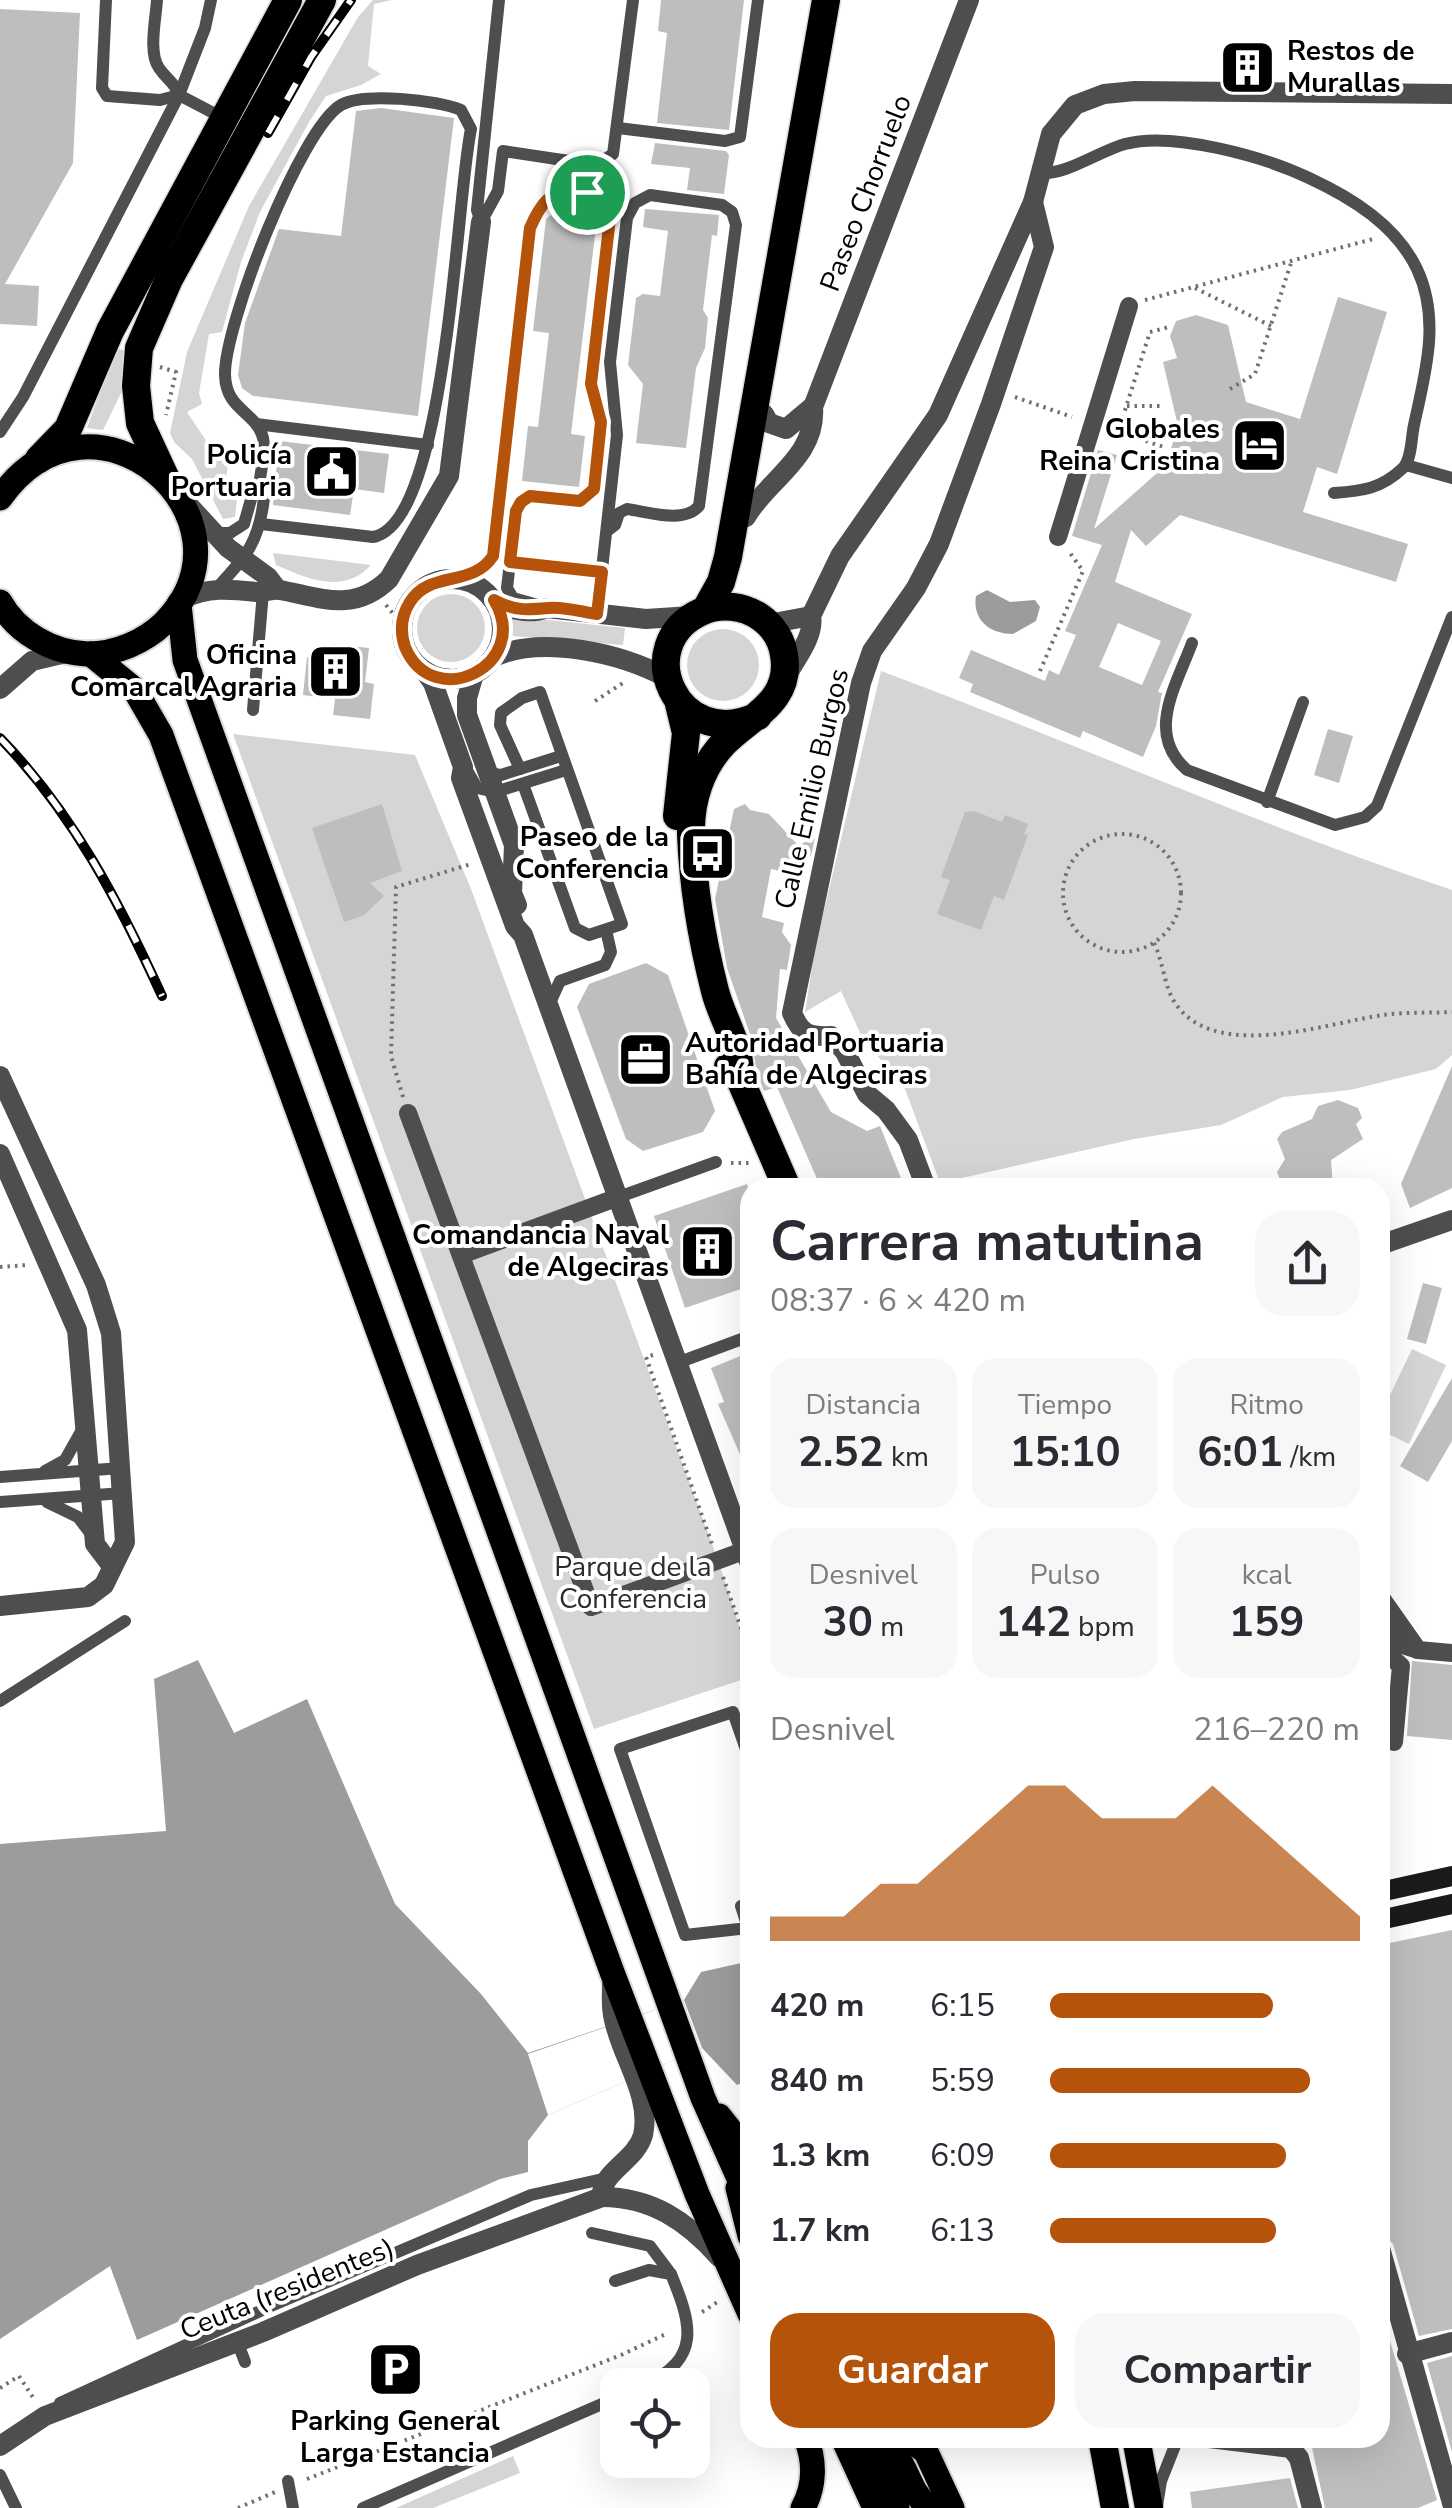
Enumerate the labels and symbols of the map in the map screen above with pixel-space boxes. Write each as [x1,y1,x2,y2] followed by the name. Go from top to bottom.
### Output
[1287,32,1415,102] place label: Restos de Murallas
[1218,37,1278,97] building icon: Restos de Murallas
[811,89,921,297] street label: Paseo Chorruelo
[545,150,630,235] pin
[1039,410,1220,480] place label: Globales Reina Cristina
[1229,415,1289,475] hotel icon: Globales Reina Cristina
[171,436,292,506] place label: Policía Portuaria
[301,441,361,501] public building icon: Policía Portuaria
[70,636,297,706] place label: Oficina Comarcal Agraria
[306,641,366,701] building icon: Oficina Comarcal Agraria
[766,665,858,913] street label: Calle Emilio Burgos
[515,818,669,888] place label: Paseo de la Conferencia
[678,823,738,883] bus stop icon: Paseo de la Conferencia
[685,1024,945,1094] place label: Autoridad Portuaria Bahía de Algeciras
[616,1029,676,1089] office icon: Autoridad Portuaria Bahía de Algeciras
[412,1216,669,1286] place label: Comandancia Naval de Algeciras
[678,1221,738,1281] building icon: Comandancia Naval de Algeciras
[554,1548,712,1618] park label: Parque de la Conferencia
[174,2229,400,2349] street label: Ceuta (residentes)
[365,2340,425,2400] parking icon: Parking General Larga Estancia
[290,2402,500,2472] place label: Parking General Larga Estancia

